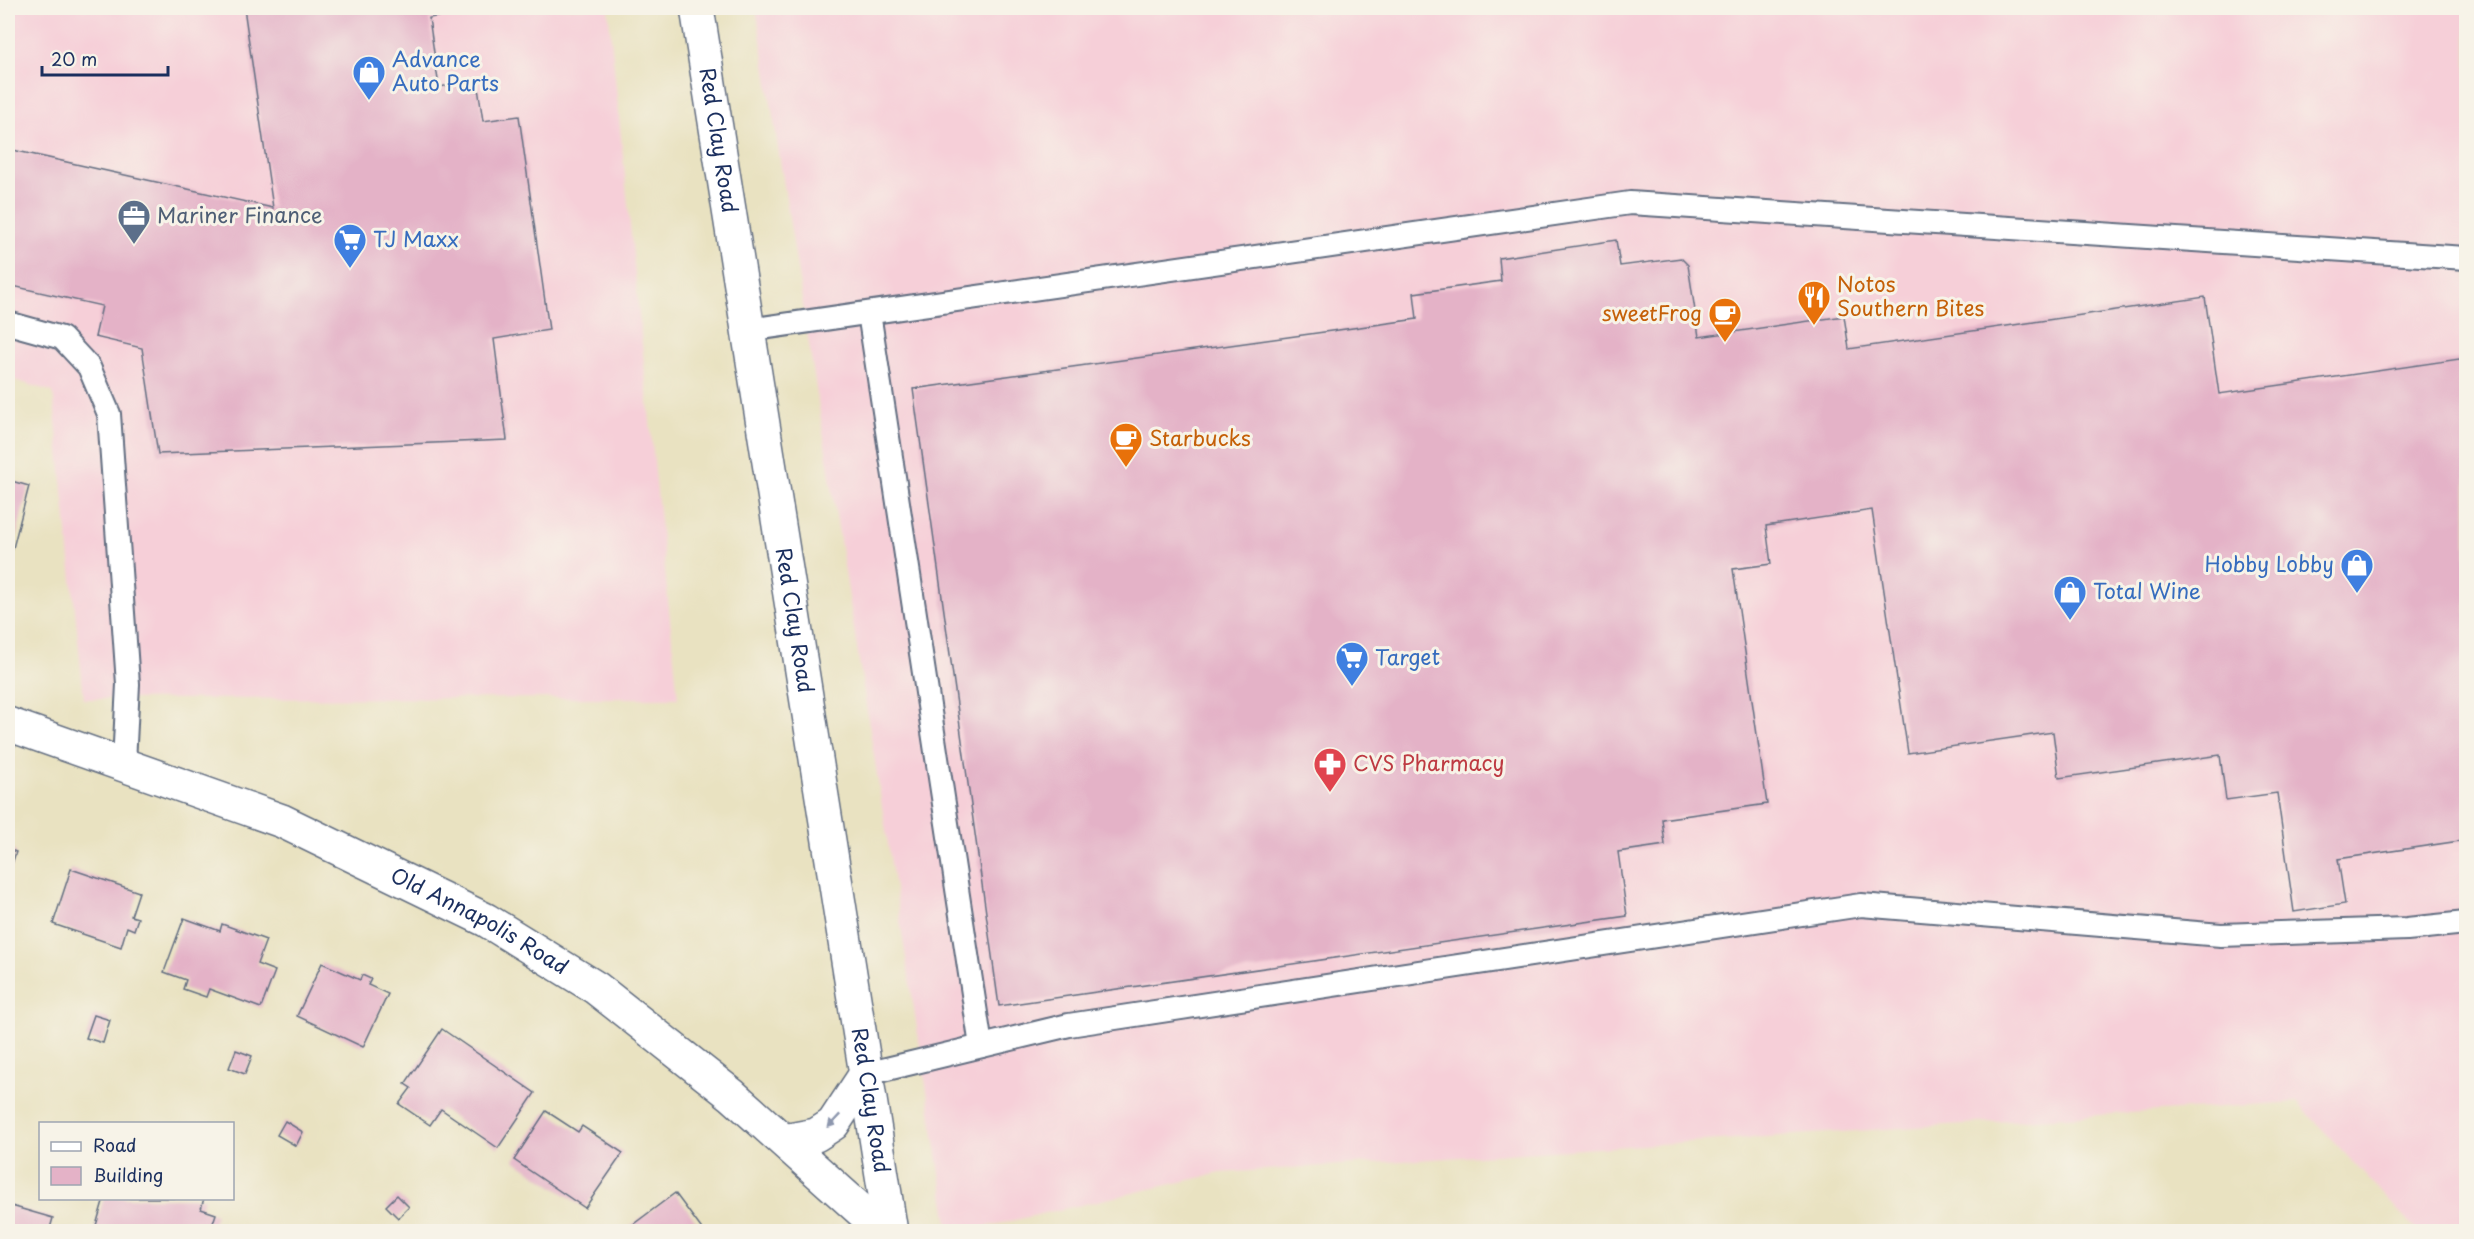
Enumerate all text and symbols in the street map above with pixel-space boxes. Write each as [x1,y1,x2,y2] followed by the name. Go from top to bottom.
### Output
[42,39,168,77] scale bar
[392,42,499,98] place label: Advance Auto Parts
[51,45,97,72] text: 20 m
[351,54,387,101] shop icon: Advance Auto Parts
[693,65,747,215] street label: Red Clay Road
[116,198,152,245] office icon: Mariner Finance
[157,198,322,230] place label: Mariner Finance
[332,222,368,269] supermarket icon: TJ Maxx
[373,222,459,254] place label: TJ Maxx
[1837,267,1984,323] place label: Notos Southern Bites
[1796,279,1832,326] restaurant icon: Notos Southern Bites
[1602,296,1702,328] place label: sweetFrog
[1707,296,1743,343] cafe icon: sweetFrog
[1108,421,1144,468] cafe icon: Starbucks
[1149,421,1251,453] place label: Starbucks
[769,545,823,695] street label: Red Clay Road
[2205,547,2334,579] place label: Hobby Lobby
[2339,547,2375,594] shop icon: Hobby Lobby
[2052,574,2088,621] shop icon: Total Wine
[2093,574,2201,606] place label: Total Wine
[1334,640,1370,687] supermarket icon: Target
[1375,640,1440,672] place label: Target
[1312,746,1348,793] pharmacy icon: CVS Pharmacy
[1353,746,1504,778] place label: CVS Pharmacy
[386,858,575,981] street label: Old Annapolis Road
[845,1025,899,1175] street label: Red Clay Road
[827,1113,841,1128] one-way arrow
[39,1122,234,1200] legend
[93,1131,137,1158] text: Road
[93,1161,163,1188] text: Building

